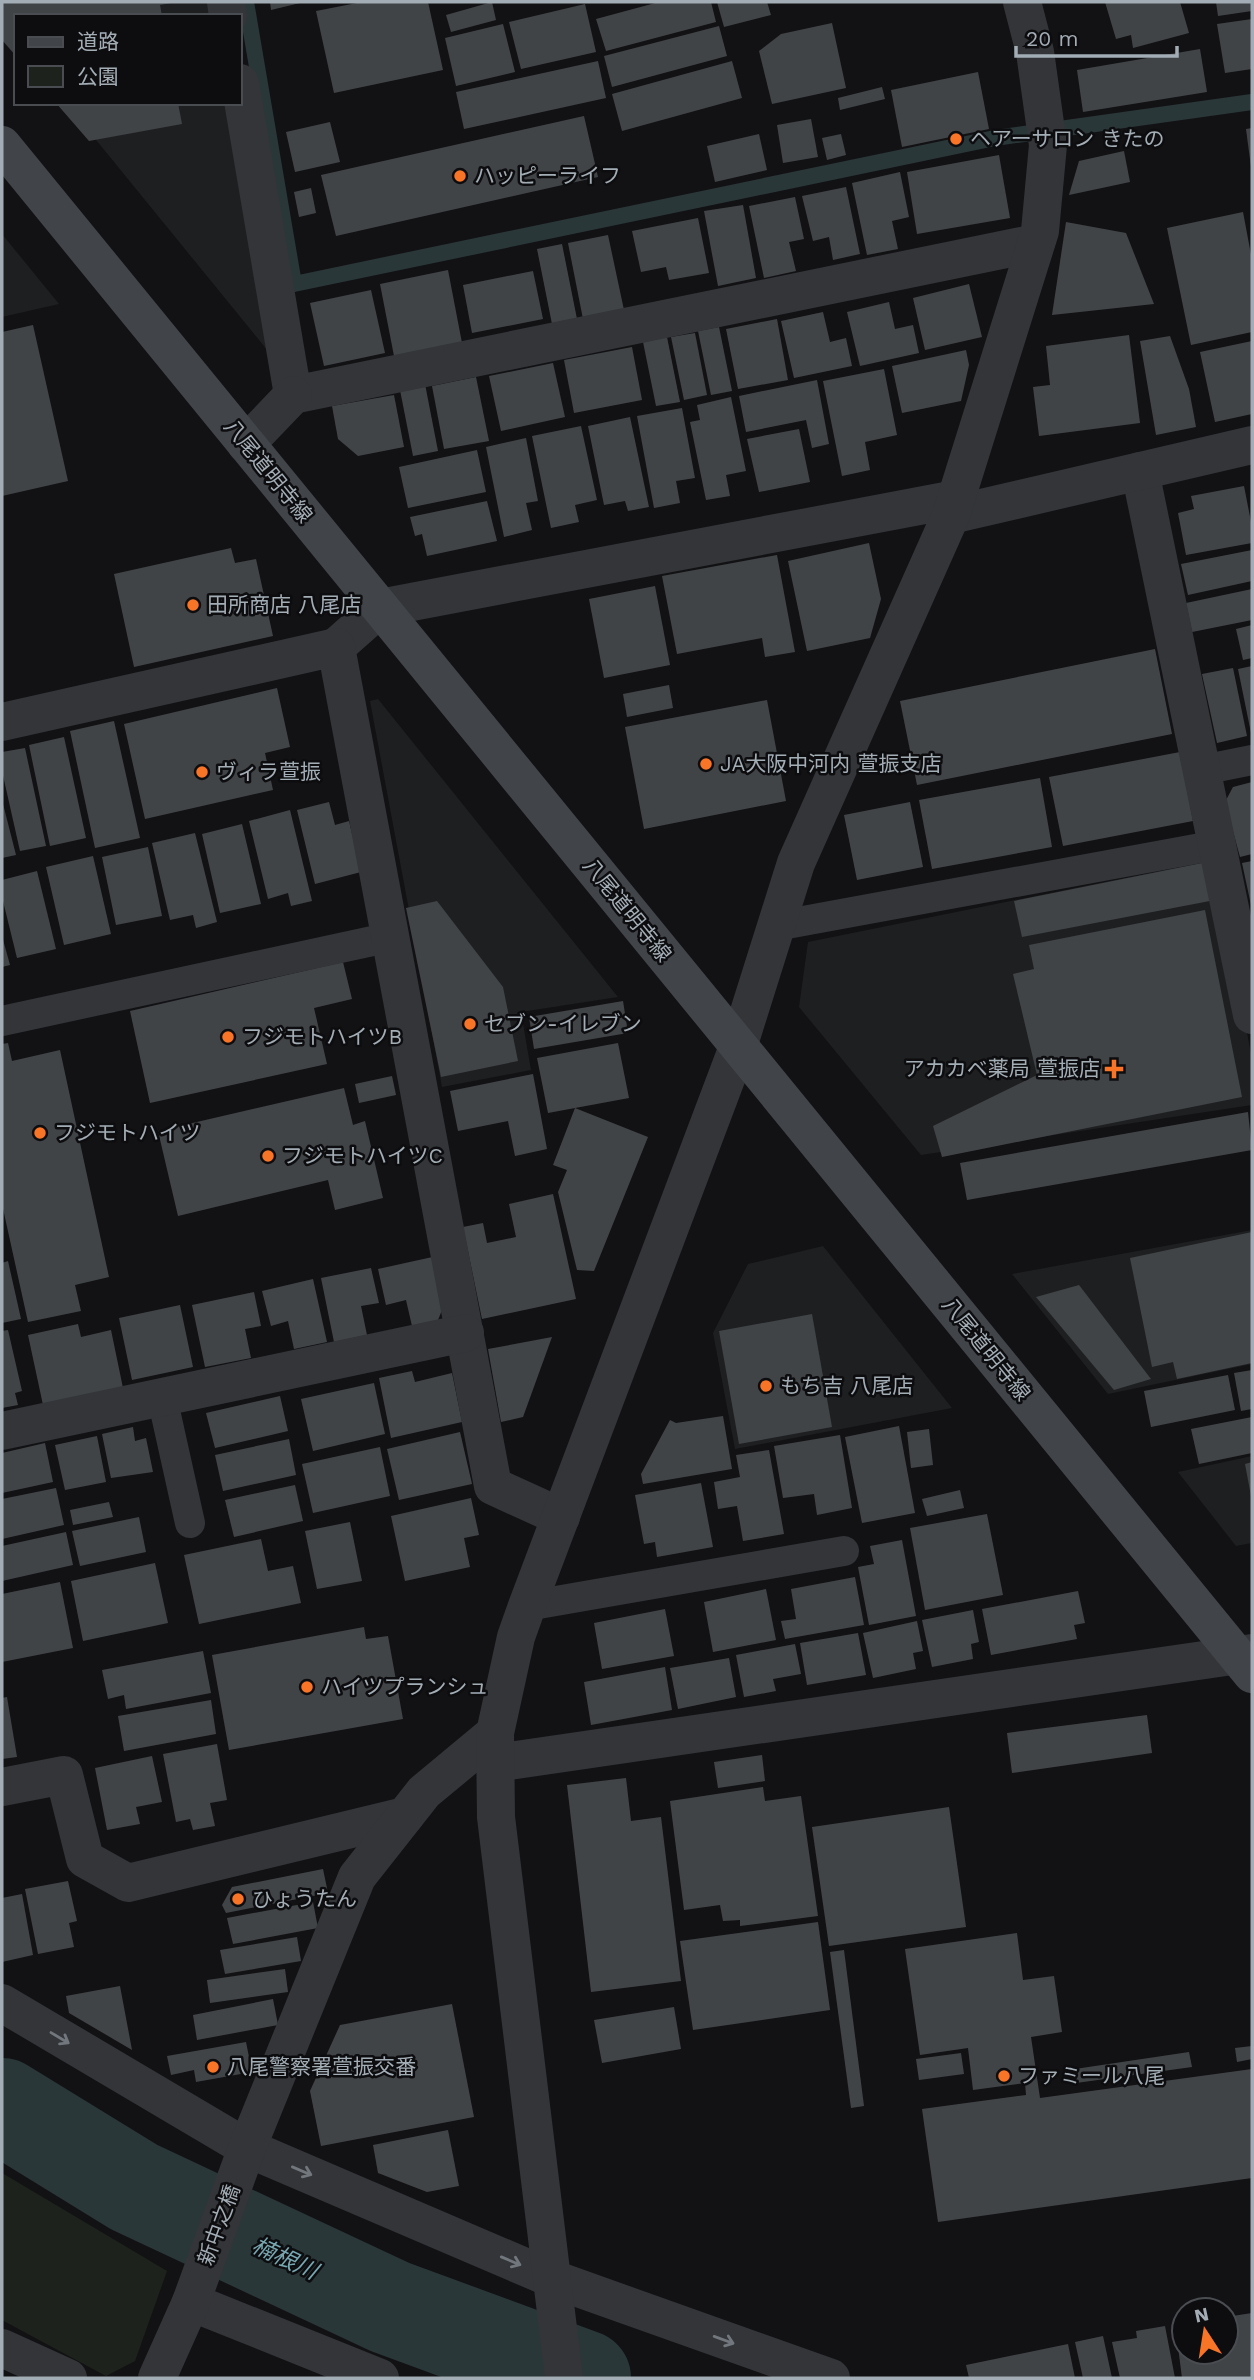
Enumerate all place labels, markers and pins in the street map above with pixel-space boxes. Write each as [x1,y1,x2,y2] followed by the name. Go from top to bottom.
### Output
[970,126,1164,151] place label: ヘアーサロン きたの
[948,131,964,147] marker: ヘアーサロン きたの
[474,163,621,188] place label: ハッピーライフ
[452,168,468,184] marker: ハッピーライフ
[207,592,361,617] place label: 田所商店 八尾店
[185,597,201,613] marker: 田所商店 八尾店
[720,751,941,776] place label: JA大阪中河内 萱振支店
[698,756,714,772] marker: JA大阪中河内 萱振支店
[216,759,321,784] place label: ヴィラ萱振
[194,764,210,780] marker: ヴィラ萱振
[484,1011,642,1036] place label: セブン-イレブン
[462,1016,478,1032] marker: セブン-イレブン
[242,1024,402,1049] place label: フジモトハイツB
[220,1029,236,1045] marker: フジモトハイツB
[904,1056,1100,1081] place label: アカカベ薬局 萱振店
[1106,1061,1122,1077] marker: アカカベ薬局 萱振店
[54,1120,201,1145] place label: フジモトハイツ
[32,1125,48,1141] marker: フジモトハイツ
[282,1143,443,1168] place label: フジモトハイツC
[260,1148,276,1164] marker: フジモトハイツC
[780,1373,913,1398] place label: もち吉 八尾店
[758,1378,774,1394] marker: もち吉 八尾店
[321,1674,489,1699] place label: ハイツプランシュ
[299,1679,315,1695] marker: ハイツプランシュ
[252,1886,357,1911] place label: ひょうたん
[230,1891,246,1907] marker: ひょうたん
[227,2054,416,2079] place label: 八尾警察署萱振交番
[205,2059,221,2075] marker: 八尾警察署萱振交番
[1018,2063,1165,2088] place label: ファミール八尾
[996,2068,1012,2084] marker: ファミール八尾

